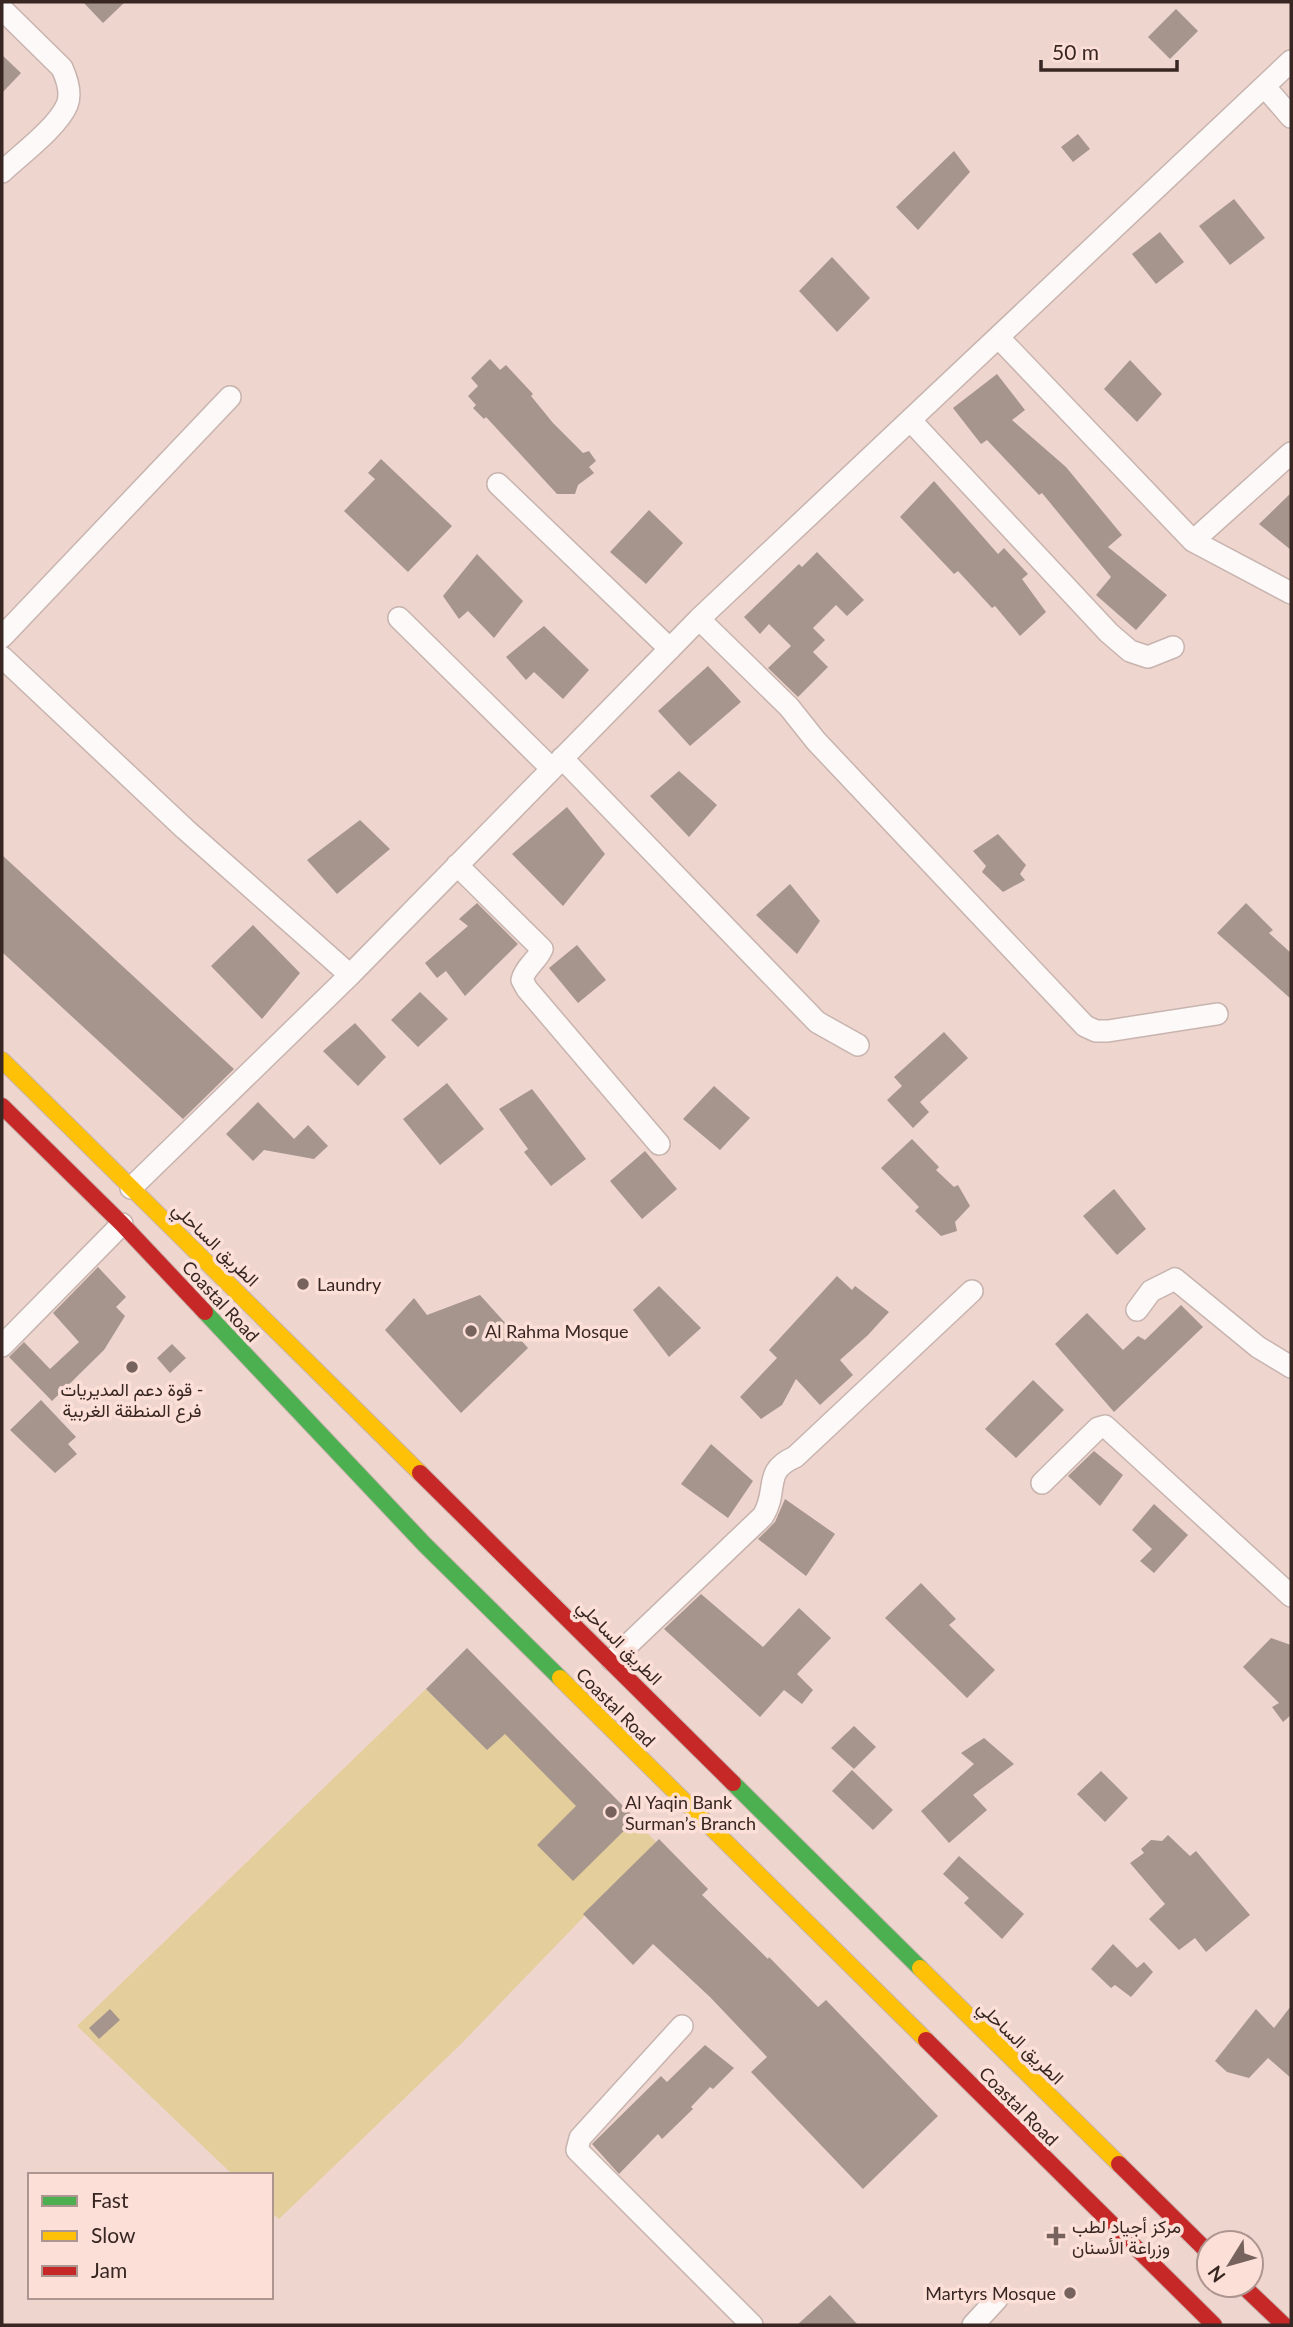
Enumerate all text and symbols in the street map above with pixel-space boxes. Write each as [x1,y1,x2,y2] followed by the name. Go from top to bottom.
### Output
[1041,28,1178,72] scale bar
[1052,39,1099,64] text: 50 m
[165,1197,264,1294] street label: الطريق الساحلي
[178,1256,264,1346] street label: Coastal Road
[317,1273,382,1295] place label: Laundry
[295,1276,311,1292] marker: Laundry
[485,1320,629,1342] place label: Al Rahma Mosque
[463,1323,479,1339] marker: Al Rahma Mosque
[124,1359,140,1375] marker: قوة دعم المديريات - فرع المنطقة الغربية
[60,1378,204,1423] place label: قوة دعم المديريات - فرع المنطقة الغربية
[569,1595,667,1693] street label: الطريق الساحلي
[572,1663,660,1751] street label: Coastal Road
[625,1791,756,1834] place label: Al Yaqin Bank Surman’s Branch
[603,1804,619,1820] marker: Al Yaqin Bank Surman’s Branch
[970,1995,1069,2092] street label: الطريق الساحلي
[975,2062,1063,2150] street label: Coastal Road
[28,2173,273,2299] legend
[91,2187,129,2212] text: Fast
[1072,2215,1181,2259] place label: مركز أجياد لطب وزراعة الأسنان
[91,2222,136,2247] text: Slow
[1046,2226,1066,2246] marker: مركز أجياد لطب وزراعة الأسنان
[1195,2229,1265,2299] north arrow
[91,2257,127,2282] text: Jam
[1202,2262,1230,2287] text: N
[925,2282,1056,2304] place label: Martyrs Mosque
[1062,2285,1078,2301] marker: Martyrs Mosque

